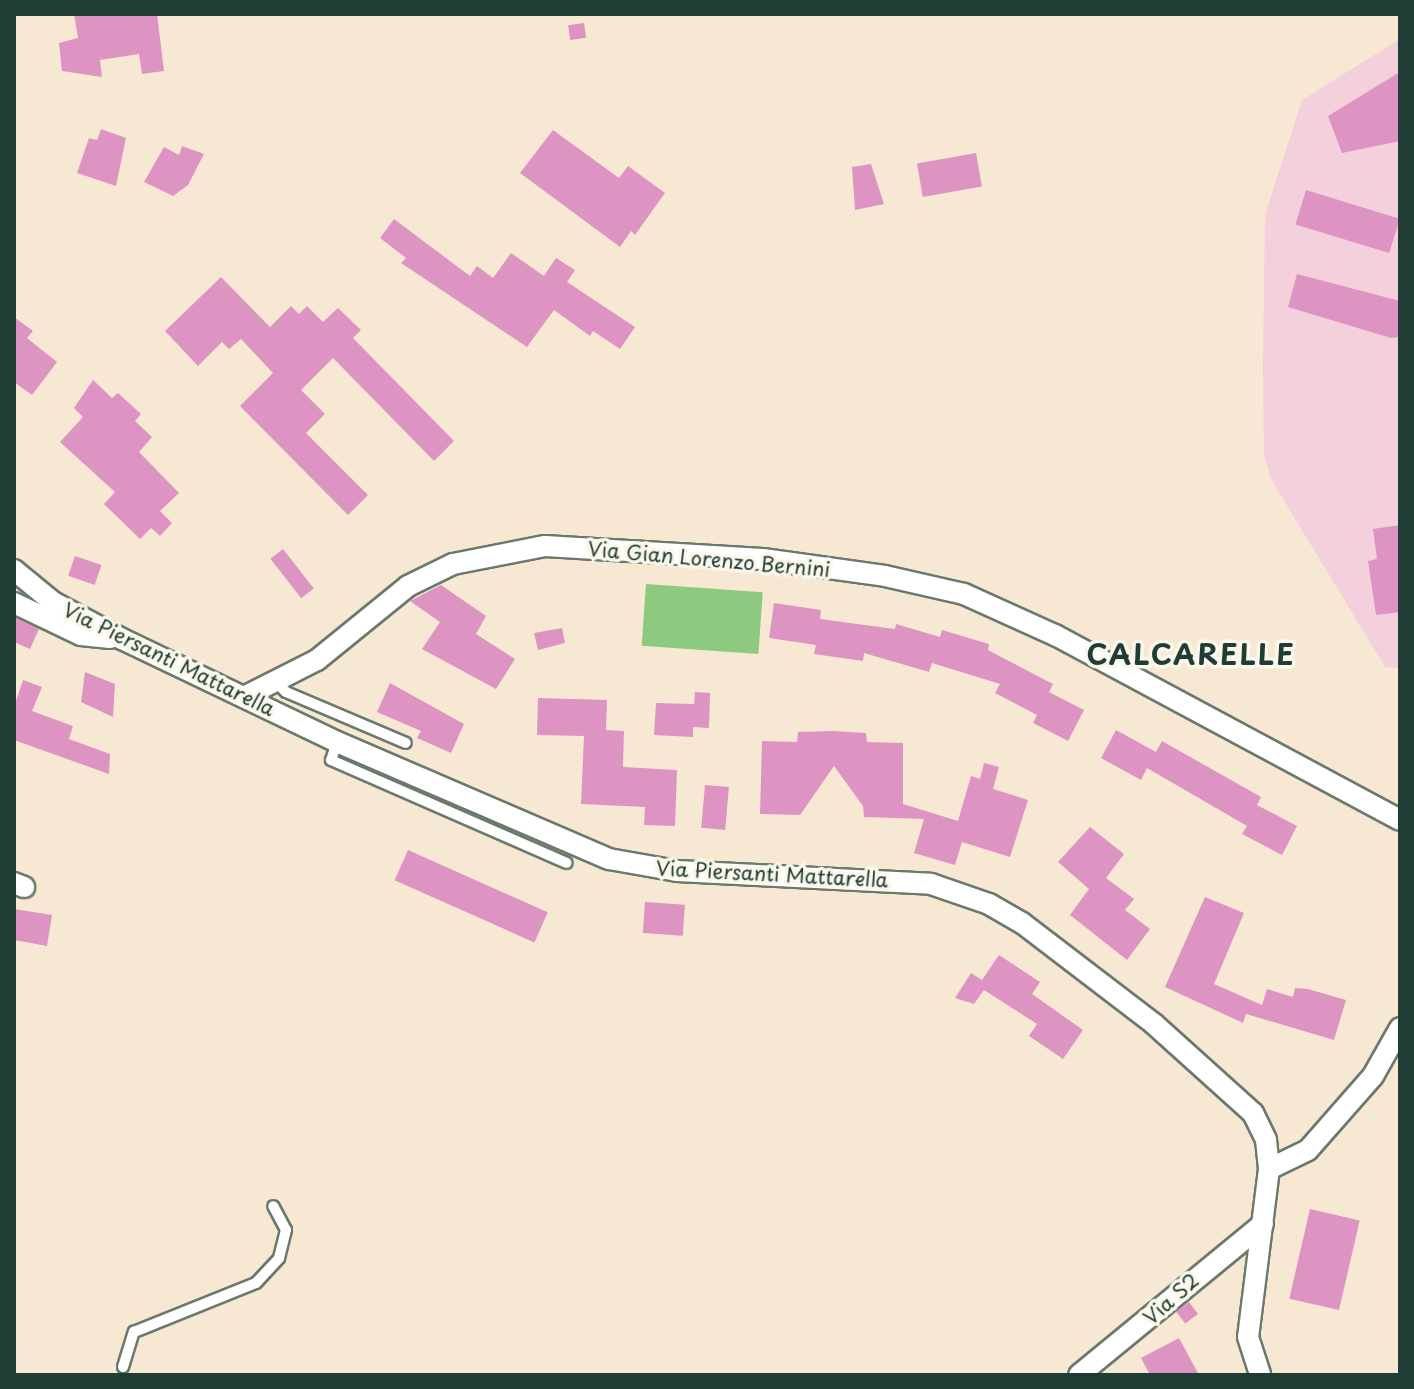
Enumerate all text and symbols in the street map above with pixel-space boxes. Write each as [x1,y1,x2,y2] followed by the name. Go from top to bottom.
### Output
[587,536,831,582] street label: Via Gian Lorenzo Bernini
[60,598,278,720] street label: Via Piersanti Mattarella
[1087,637,1295,671] district label: CALCARELLE
[656,856,888,892] street label: Via Piersanti Mattarella
[1139,1269,1203,1329] street label: Via S2

